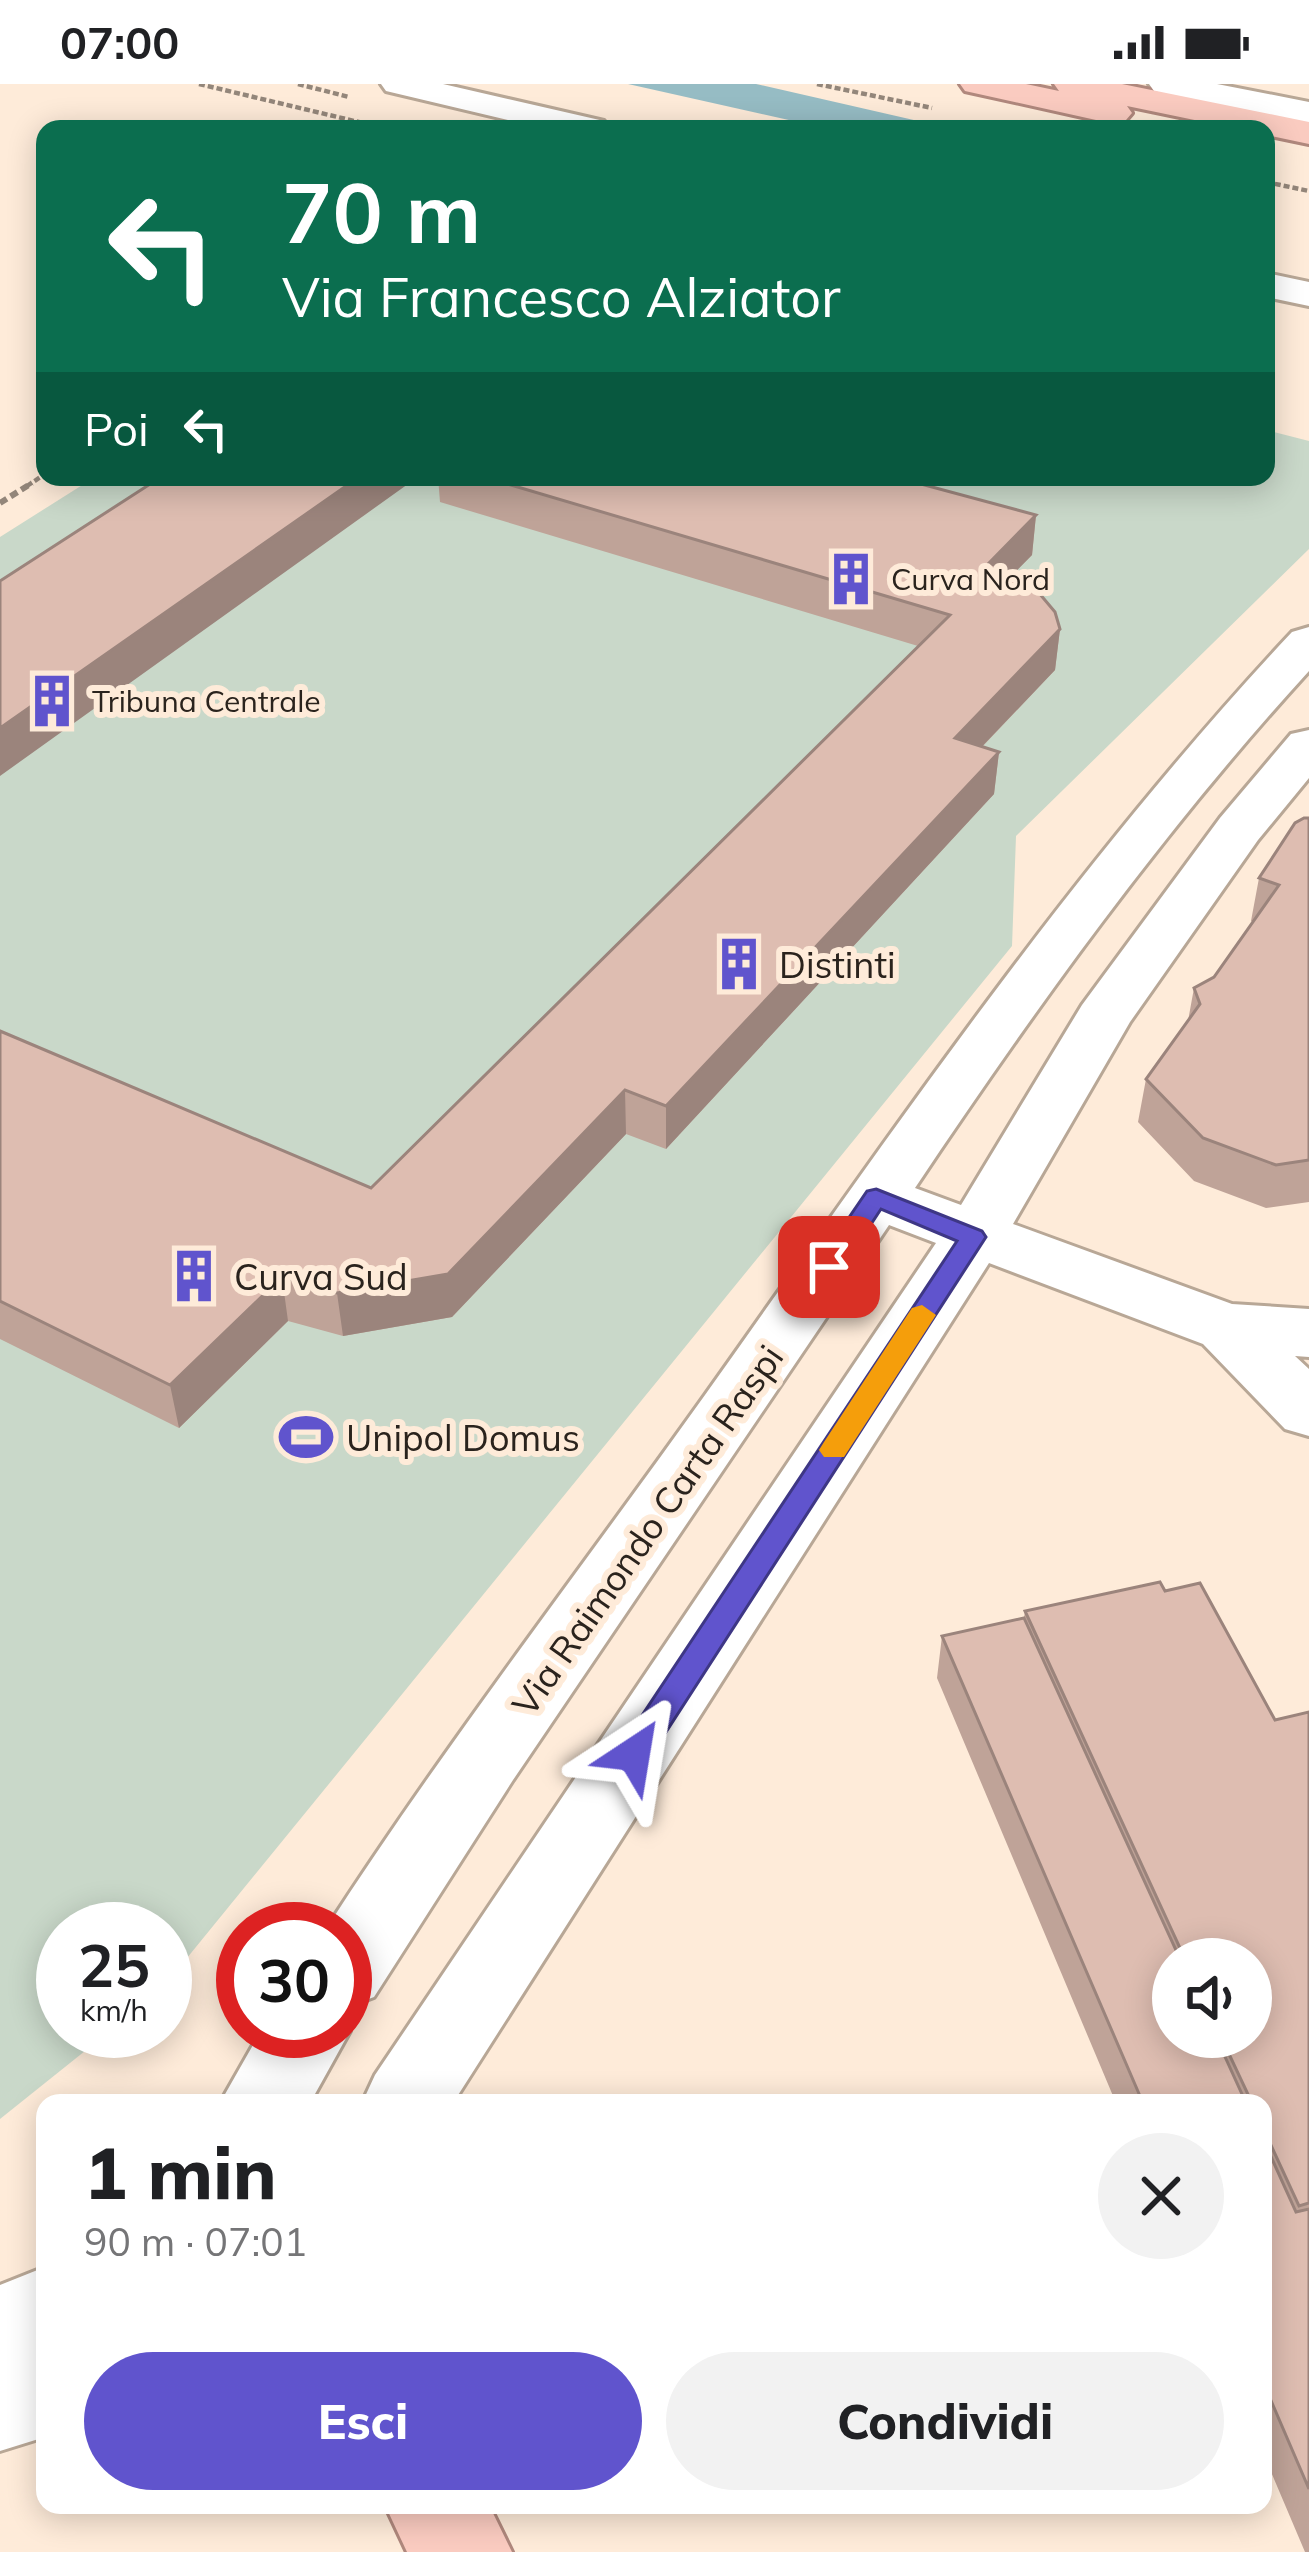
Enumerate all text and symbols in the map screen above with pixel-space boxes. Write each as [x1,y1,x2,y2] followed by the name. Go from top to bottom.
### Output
[60,14,179,70] text: 07:00
[282,159,481,264] text: 70 m
[84,168,240,324] icon: left
[282,263,841,331] text: Via Francesco Alziator
[173,396,239,462] icon: left
[84,401,149,457] text: Poi
[822,550,880,608] building icon: Curva Nord
[891,560,1050,598] place label: Curva Nord
[23,672,81,730] building icon: Tribuna Centrale
[92,682,321,720] place label: Tribuna Centrale
[710,935,768,993] building icon: Distinti
[779,942,896,987] place label: Distinti
[778,1216,880,1318] pin
[796,1234,862,1300] icon: arrive
[165,1247,223,1305] building icon: Curva Sud
[234,1254,408,1299] place label: Curva Sud
[502,1336,792,1724] street label: Via Raimondo Carta Raspi
[277,1408,335,1466] sports icon: Unipol Domus
[346,1415,580,1460] place label: Unipol Domus
[571,1691,697,1817] position arrow
[216,1902,372,2058] speed limit sign: 30
[78,1927,150,2002] text: 25
[1152,1938,1272,2058] map controls
[1152,1938,1272,2058] button: sound
[80,1991,148,2029] text: km/h
[84,2127,277,2217] text: 1 min
[1098,2133,1224,2259] button: close
[84,2217,307,2266] text: 90 m · 07:01
[84,2352,642,2490] button: Esci
[666,2352,1224,2490] button: Condividi

